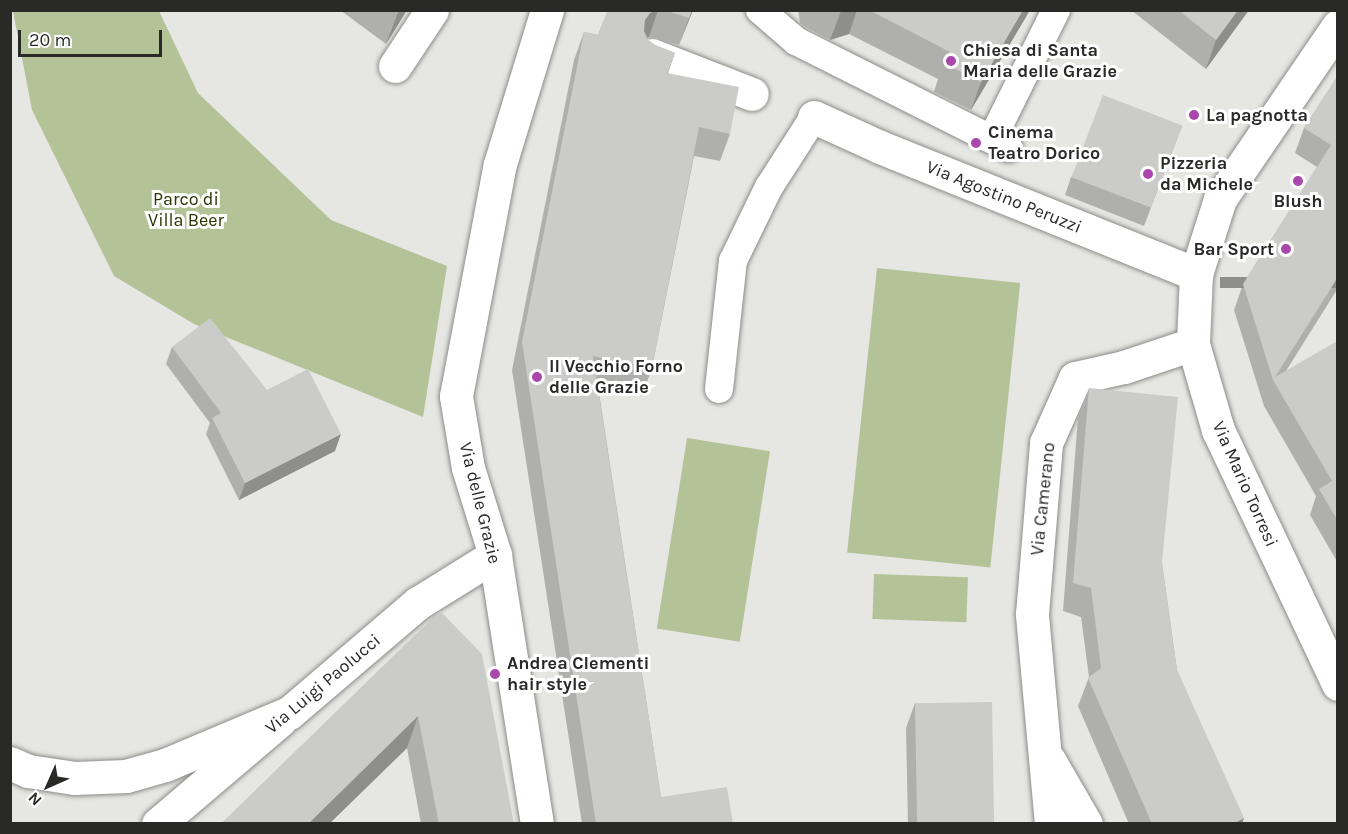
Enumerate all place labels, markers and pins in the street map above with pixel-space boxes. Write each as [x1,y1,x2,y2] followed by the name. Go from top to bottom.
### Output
[963,40,1117,82] place label: Chiesa di Santa Maria delle Grazie
[944,54,958,68] marker: Chiesa di Santa Maria delle Grazie
[1206,104,1308,126] place label: La pagnotta
[1187,108,1201,122] marker: La pagnotta
[988,122,1100,164] place label: Cinema Teatro Dorico
[969,136,983,150] marker: Cinema Teatro Dorico
[1160,153,1253,195] place label: Pizzeria da Michele
[1141,167,1155,181] marker: Pizzeria da Michele
[1291,174,1305,188] marker: Blush
[1273,190,1323,212] place label: Blush
[1193,238,1274,260] place label: Bar Sport
[1279,242,1293,256] marker: Bar Sport
[549,356,683,398] place label: Il Vecchio Forno delle Grazie
[530,370,544,384] marker: Il Vecchio Forno delle Grazie
[507,653,649,696] place label: Andrea Clementi hair style
[488,667,502,681] marker: Andrea Clementi hair style

